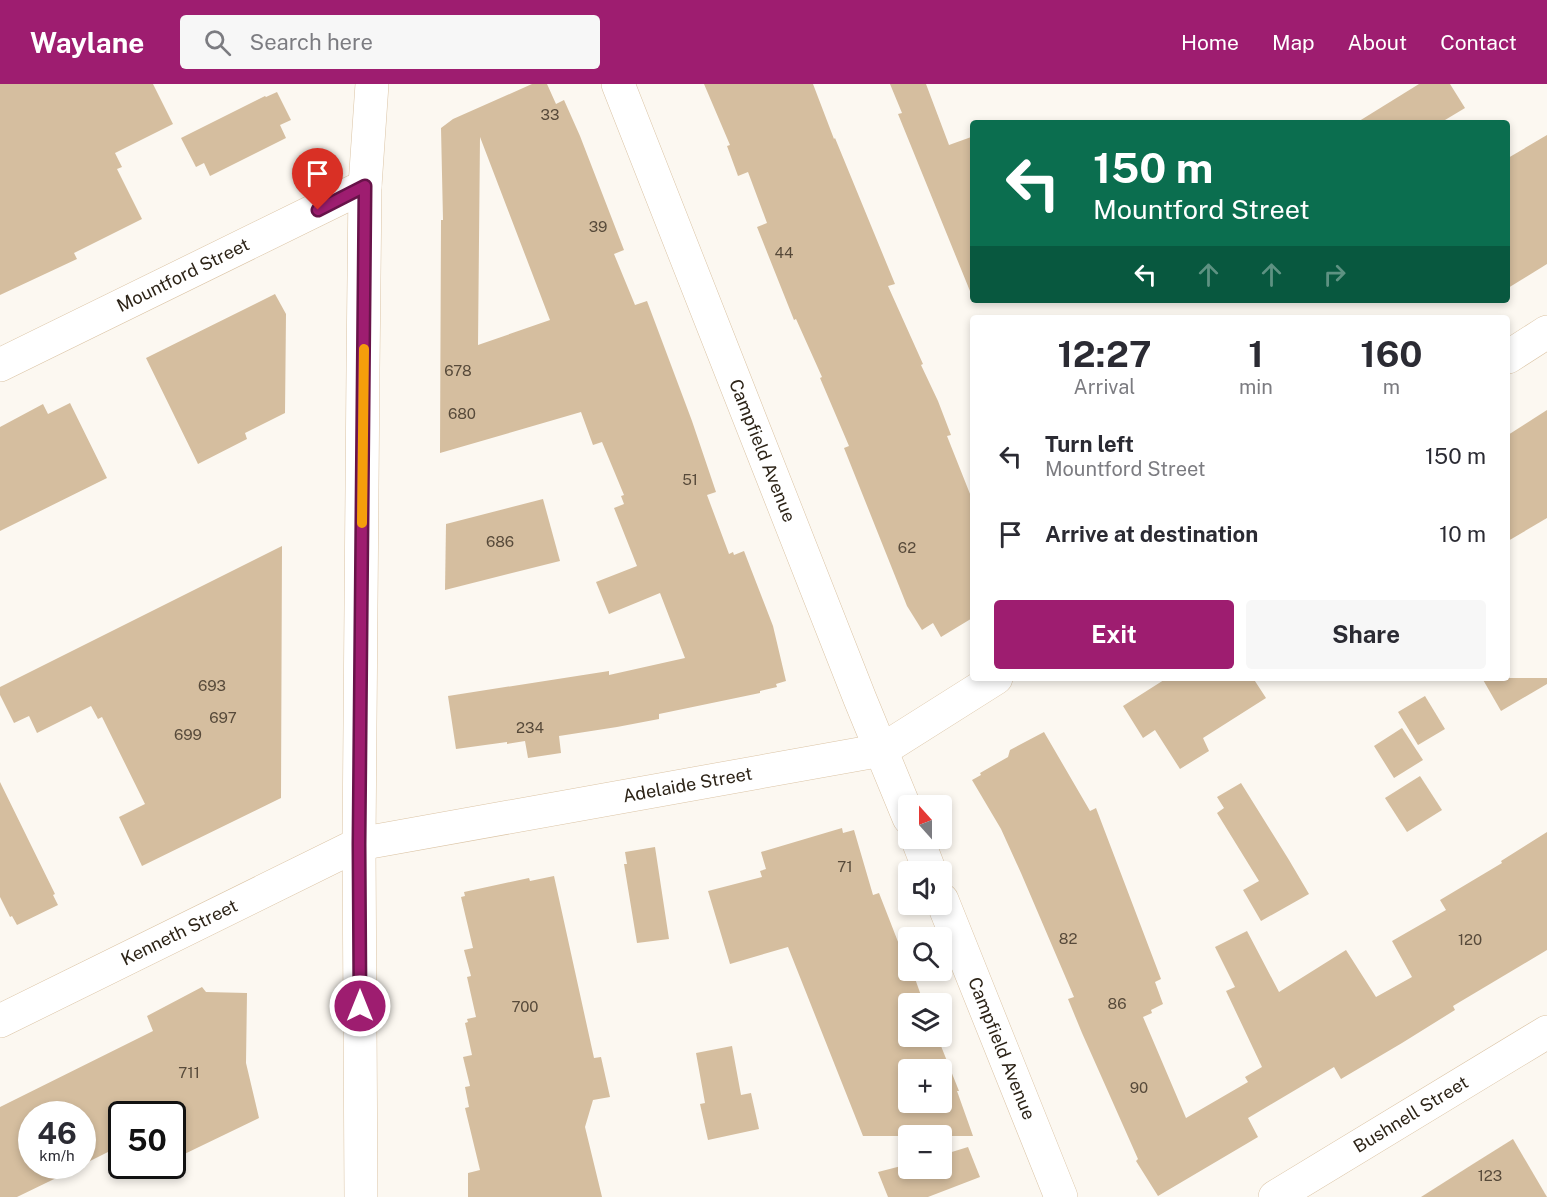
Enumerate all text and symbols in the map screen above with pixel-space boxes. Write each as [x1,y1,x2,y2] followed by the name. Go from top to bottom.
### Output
[180,15,600,69] search box
[30,26,144,59] text: Waylane
[201,26,234,59] icon: search
[249,29,373,55] text: Search here
[1181,30,1239,55] text: Home
[1272,30,1315,55] text: Map
[1348,30,1407,55] text: About
[1440,30,1517,55] text: Contact
[541,106,559,123] house number: 33
[1093,143,1213,192] text: 150 m
[994,144,1072,222] icon: left
[292,148,343,210] pin
[301,157,334,190] icon: arrive
[1093,193,1310,225] text: Mountford Street
[589,218,607,235] house number: 39
[113,233,253,316] street label: Mountford Street
[775,244,793,261] house number: 44
[1129,258,1162,291] icon: left
[1192,258,1225,291] icon: ahead
[1255,258,1288,291] icon: ahead
[1318,258,1351,291] icon: right
[1057,333,1152,375] text: 12:27
[1248,333,1264,375] text: 1
[1360,333,1423,375] text: 160
[444,362,472,379] house number: 678
[1074,375,1135,399] text: Arrival
[1239,375,1273,399] text: min
[1383,375,1400,399] text: m
[725,376,800,525] street label: Campfield Avenue
[448,405,476,422] house number: 680
[1045,431,1134,457] text: Turn left
[994,440,1027,473] icon: left
[1425,443,1486,469] text: 150 m
[1045,457,1206,481] text: Mountford Street
[682,471,698,488] house number: 51
[994,518,1027,551] icon: arrive
[1045,521,1258,547] text: Arrive at destination
[1439,521,1486,547] text: 10 m
[486,533,514,550] house number: 686
[898,539,916,556] house number: 62
[994,600,1234,669] button: Exit
[1246,600,1486,669] button: Share
[198,677,226,694] house number: 693
[209,709,237,726] house number: 697
[516,719,544,736] house number: 234
[174,726,202,743] house number: 699
[621,763,754,806] street label: Adelaide Street
[898,795,952,849] north arrow
[898,795,952,1179] map controls
[837,858,853,875] house number: 71
[898,861,952,915] button: sound
[118,895,241,970] street label: Kenneth Street
[898,927,952,981] button: search
[1059,930,1077,947] house number: 82
[1458,931,1482,948] house number: 120
[328,974,392,1038] position arrow
[964,974,1040,1123] street label: Campfield Avenue
[898,993,952,1047] button: layers
[1108,995,1126,1012] house number: 86
[512,998,538,1015] house number: 700
[898,1059,952,1113] button: +
[178,1064,200,1081] house number: 711
[1350,1071,1472,1157] street label: Bushnell Street
[1130,1079,1148,1096] house number: 90
[108,1101,186,1179] speed limit sign: 50
[37,1115,77,1151] text: 46
[898,1125,952,1179] button: −
[39,1147,75,1164] text: km/h
[1478,1167,1502,1184] house number: 123

